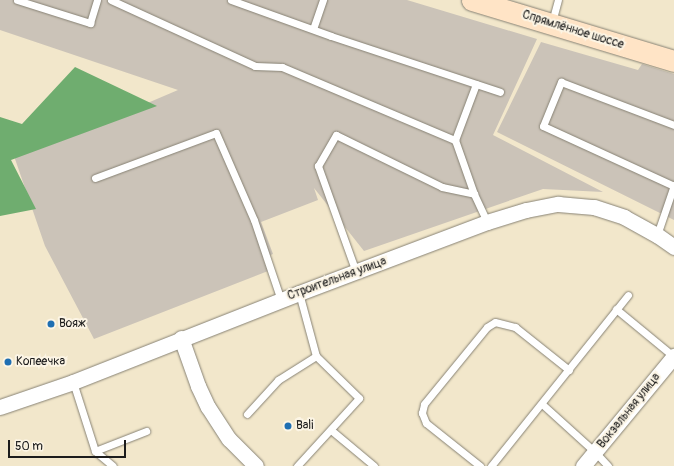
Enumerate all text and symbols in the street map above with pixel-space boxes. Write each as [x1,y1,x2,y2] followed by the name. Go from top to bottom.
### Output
[520,8,626,52] street label: Спрямлённое шоссе
[286,254,388,304] street label: Строительная улица
[59,317,86,331] place label: Вояж
[46,319,56,329] marker: Вояж
[16,355,65,369] place label: Копеечка
[3,357,13,367] marker: Копеечка
[594,371,664,451] street label: Вокзальная улица
[296,419,313,433] place label: Bali
[283,421,293,431] marker: Bali
[10,432,128,458] scale bar
[15,439,43,454] text: 50 m

